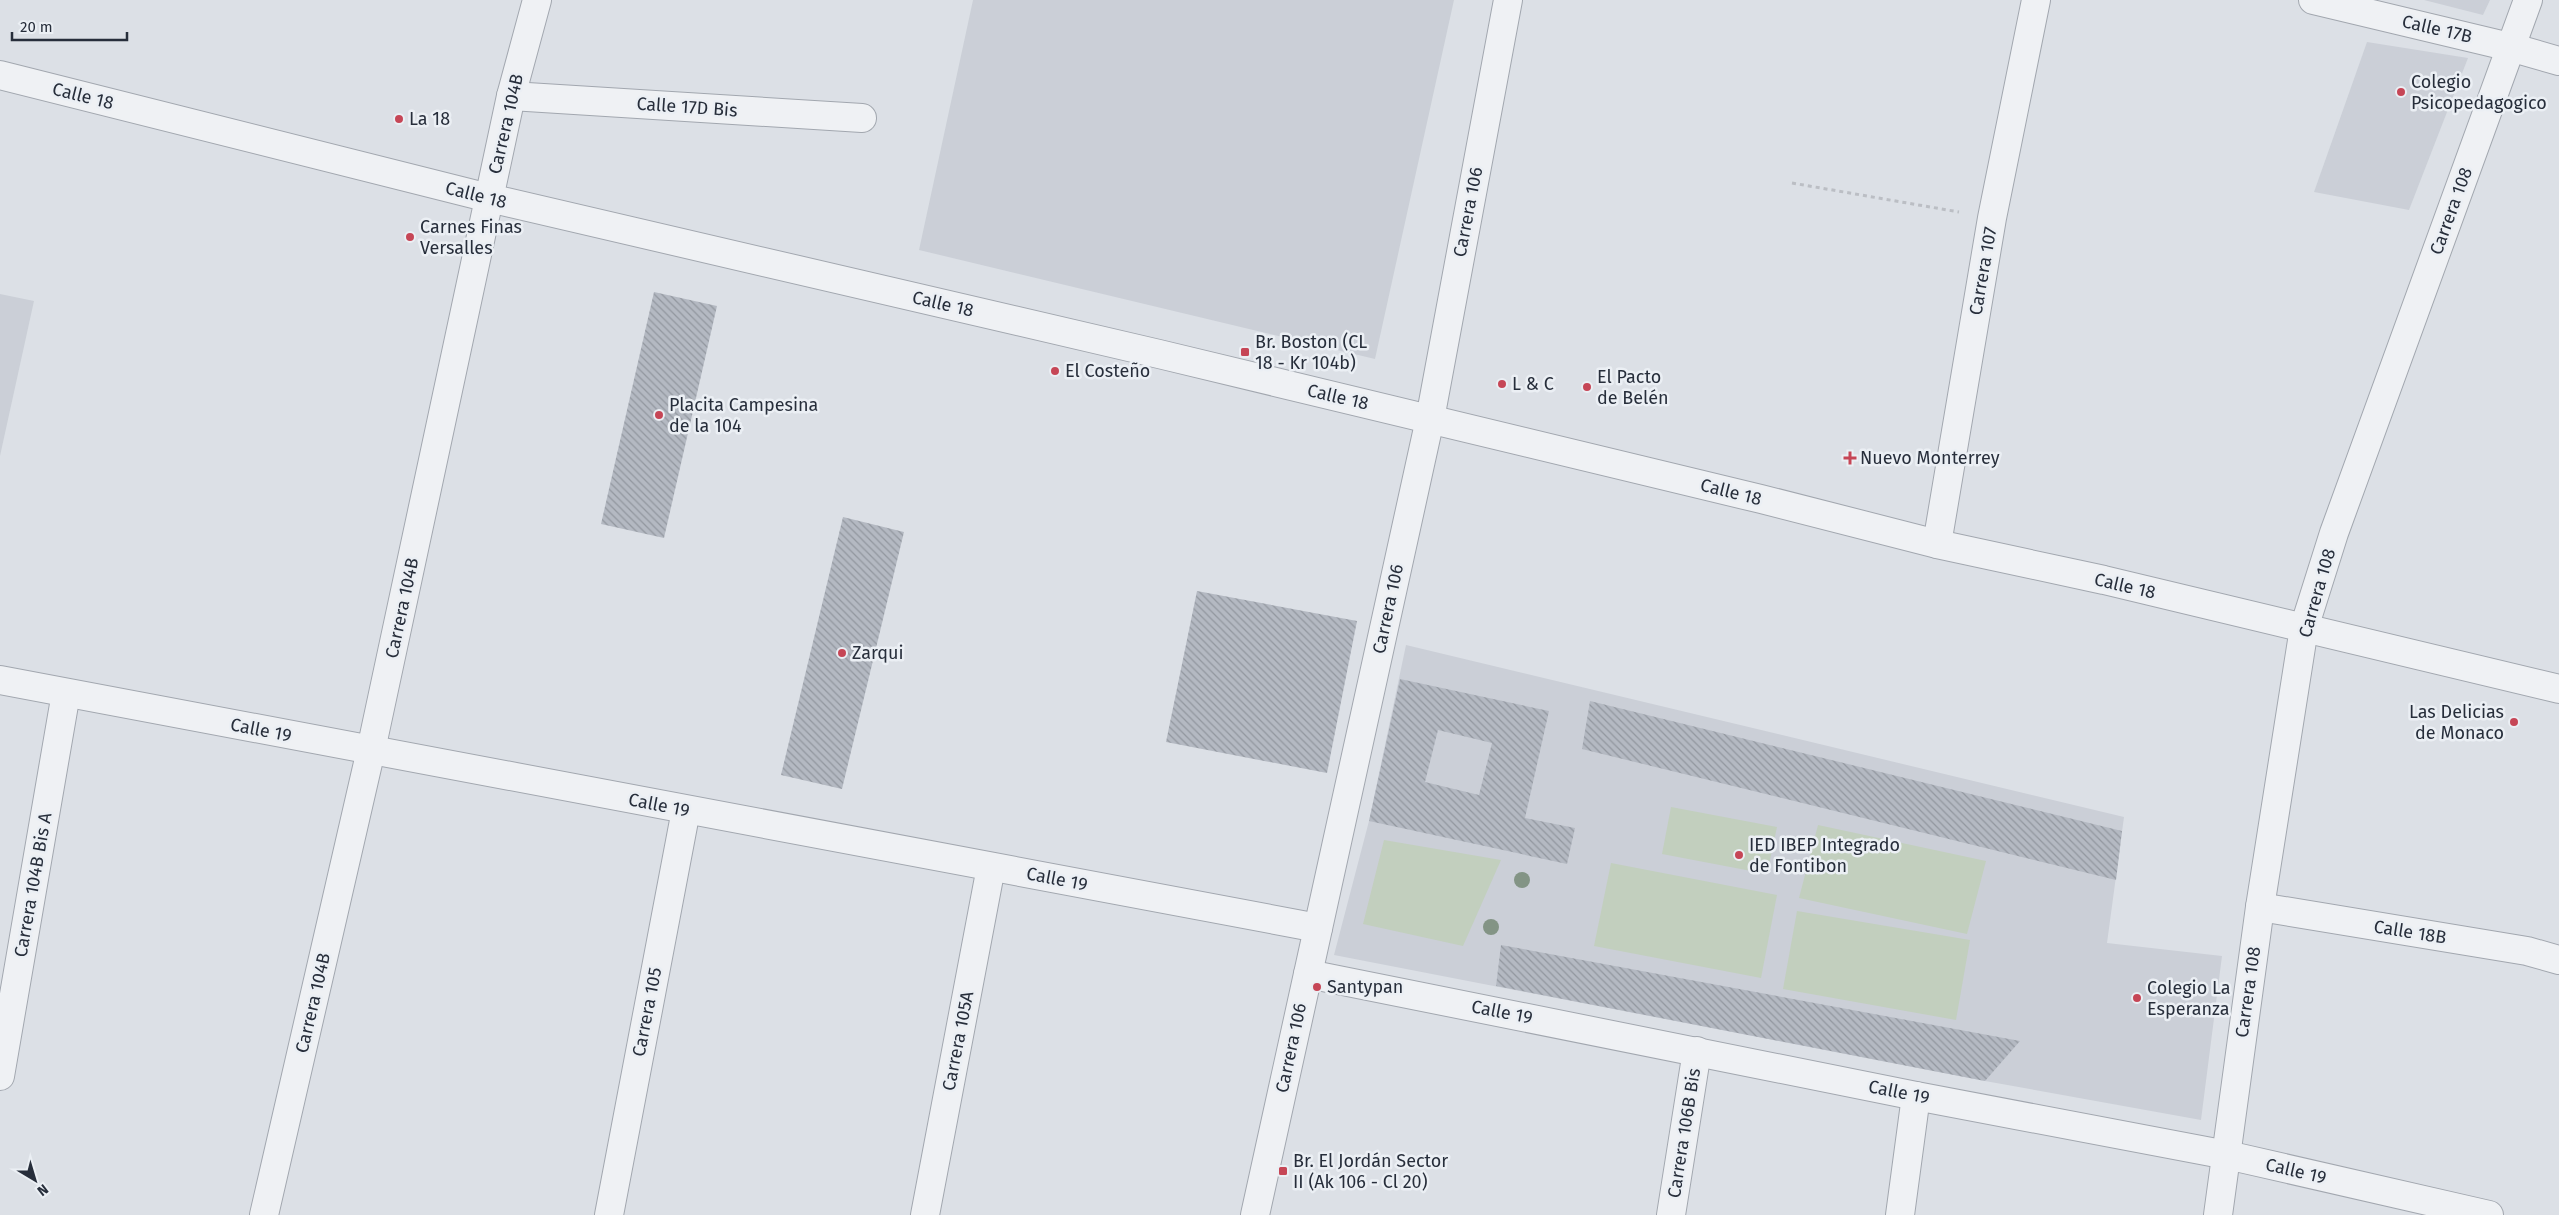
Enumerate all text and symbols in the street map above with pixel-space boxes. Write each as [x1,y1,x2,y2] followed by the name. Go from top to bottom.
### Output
[12,10,128,42] scale bar
[2400,10,2474,48] street label: Calle 17B
[20,18,53,36] text: 20 m
[2411,71,2547,114] place label: Colegio Psicopedagogico
[484,72,528,176] street label: Carrera 104B
[50,78,116,114] street label: Calle 18
[2395,86,2407,98] marker: Colegio Psicopedagogico
[636,92,738,122] street label: Calle 17D Bis
[409,108,450,130] place label: La 18
[393,113,405,125] marker: La 18
[2425,164,2477,258] street label: Carrera 108
[1449,165,1487,259] street label: Carrera 106
[443,177,509,213] street label: Calle 18
[420,216,522,259] place label: Carnes Finas Versalles
[1964,225,2002,317] street label: Carrera 107
[404,231,416,243] marker: Carnes Finas Versalles
[910,286,976,322] street label: Calle 18
[1255,331,1367,374] place label: Br. Boston (CL 18 - Kr 104b)
[1239,346,1251,358] marker: Br. Boston (CL 18 - Kr 104b)
[1065,360,1150,382] place label: El Costeño
[1049,365,1061,377] marker: El Costeño
[1597,366,1669,409] place label: El Pacto de Belén
[1512,373,1554,395] place label: L & C
[1496,378,1508,390] marker: L & C
[1305,379,1371,415] street label: Calle 18
[1581,381,1593,393] marker: El Pacto de Belén
[669,394,818,437] place label: Placita Campesina de la 104
[653,409,665,421] marker: Placita Campesina de la 104
[1860,447,2000,469] place label: Nuevo Monterrey
[1844,452,1856,464] marker: Nuevo Monterrey
[1698,474,1764,510] street label: Calle 18
[2294,546,2340,640] street label: Carrera 108
[381,556,423,660] street label: Carrera 104B
[1368,562,1408,656] street label: Carrera 106
[2092,568,2158,604] street label: Calle 18
[852,642,904,664] place label: Zarqui
[836,647,848,659] marker: Zarqui
[2409,701,2504,744] place label: Las Delicias de Monaco
[229,713,293,747] street label: Calle 19
[2508,716,2520,728] marker: Las Delicias de Monaco
[627,788,691,822] street label: Calle 19
[9,810,57,959] street label: Carrera 104B Bis A
[1749,834,1900,877] place label: IED IBEP Integrado de Fontibon
[1733,849,1745,861] marker: IED IBEP Integrado de Fontibon
[1025,862,1089,896] street label: Calle 19
[2372,915,2448,949] street label: Calle 18B
[2231,945,2265,1039] street label: Carrera 108
[291,951,335,1055] street label: Carrera 104B
[628,965,666,1059] street label: Carrera 105
[1327,976,1403,998] place label: Santypan
[2147,977,2231,1020] place label: Colegio La Esperanza
[1311,981,1323,993] marker: Santypan
[938,989,979,1093] street label: Carrera 105A
[2131,992,2143,1004] marker: Colegio La Esperanza
[1470,995,1534,1029] street label: Calle 19
[1271,1001,1311,1095] street label: Carrera 106
[1663,1066,1705,1200] street label: Carrera 106B Bis
[1867,1075,1931,1109] street label: Calle 19
[1293,1150,1448,1193] place label: Br. El Jordán Sector II (Ak 106 - Cl 20)
[2263,1153,2329,1189] street label: Calle 19
[10,1155,60,1205] north arrow
[1277,1165,1289,1177] marker: Br. El Jordán Sector II (Ak 106 - Cl 20)
[34,1180,52,1199] text: N

